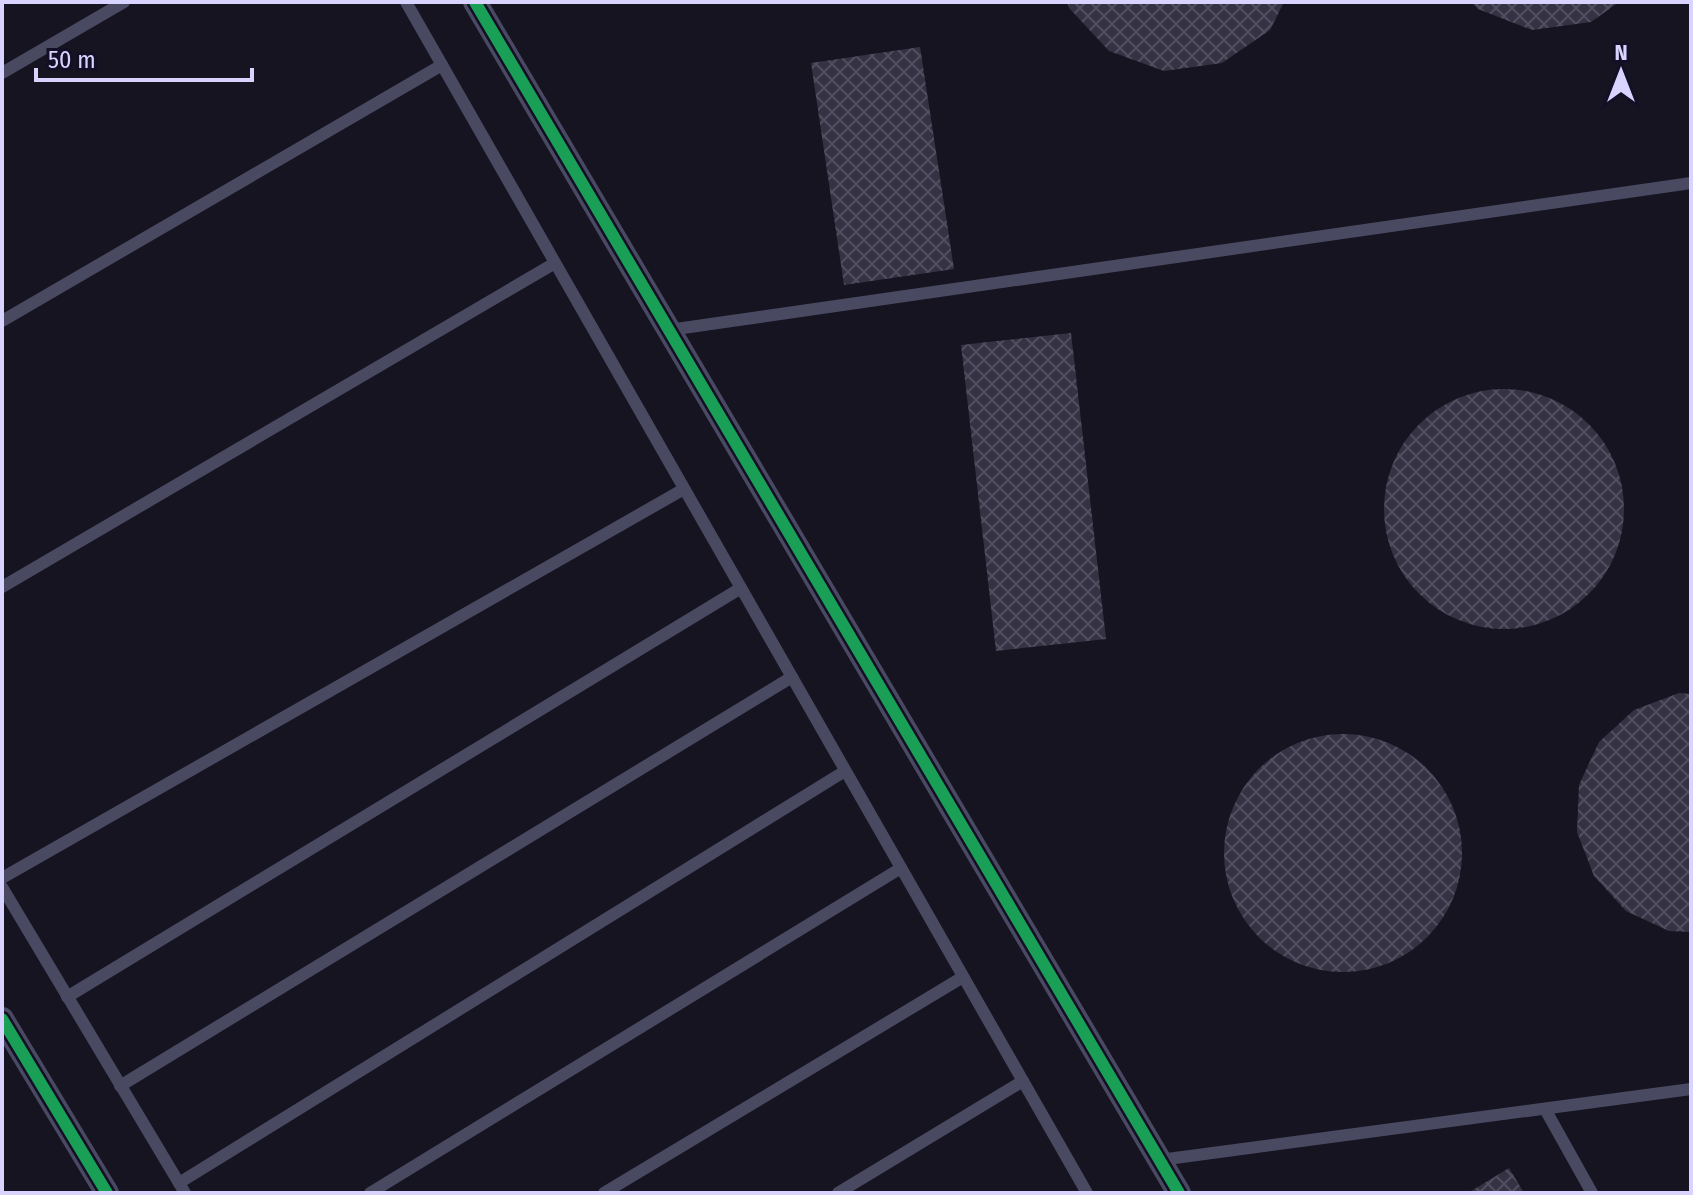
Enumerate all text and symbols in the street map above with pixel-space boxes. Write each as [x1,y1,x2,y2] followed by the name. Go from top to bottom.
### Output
[36,32,252,82] scale bar
[1581,32,1661,112] north arrow
[1614,39,1628,66] text: N
[48,46,96,74] text: 50 m

